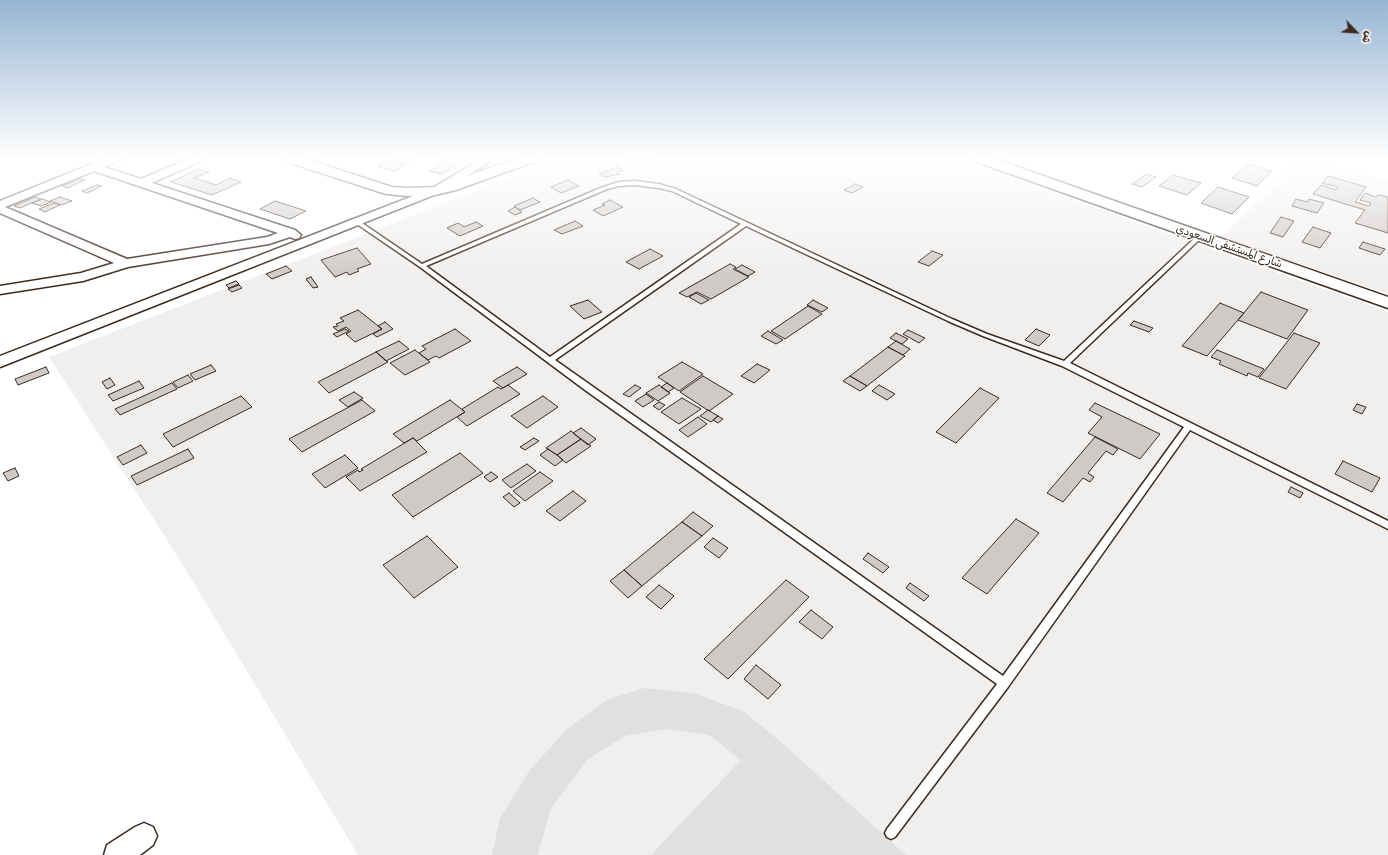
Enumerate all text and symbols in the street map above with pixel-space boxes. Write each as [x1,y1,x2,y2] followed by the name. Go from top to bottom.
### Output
[1336,12,1376,52] north arrow
[1356,28,1379,47] text: ش
[1174,223,1284,271] street label: شارع المستشفى السعودي

